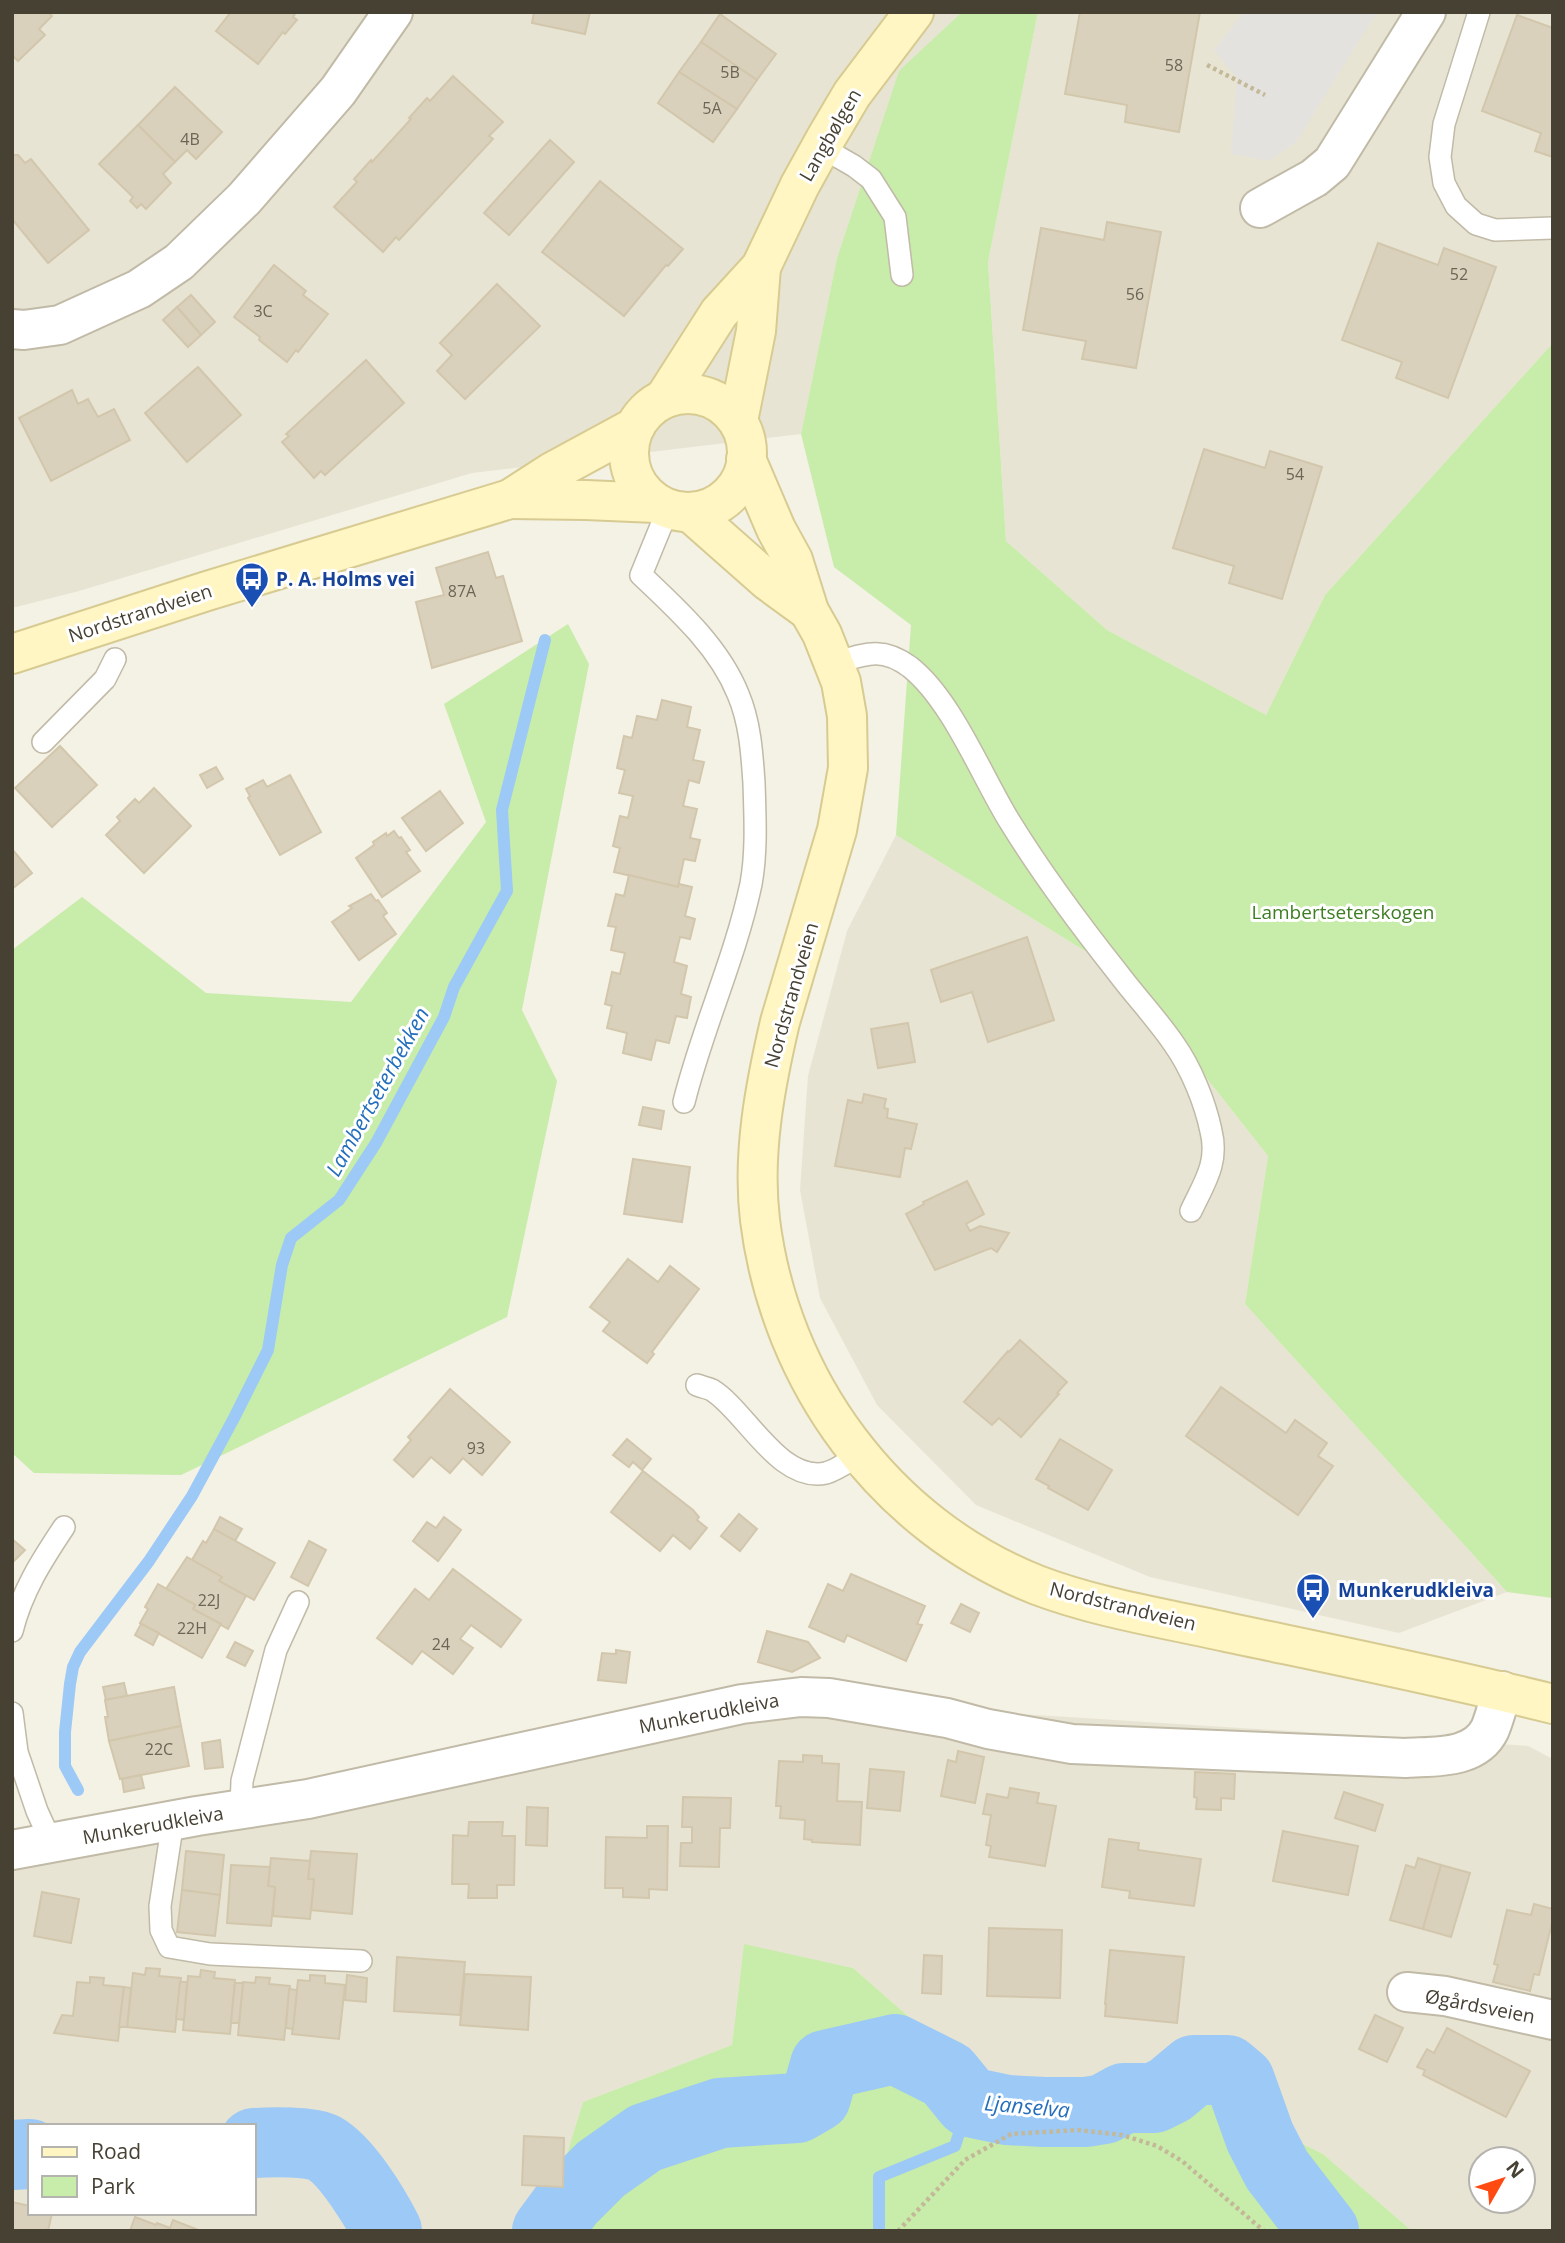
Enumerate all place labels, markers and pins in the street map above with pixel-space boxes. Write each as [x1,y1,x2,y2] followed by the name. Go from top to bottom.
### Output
[233,560,271,609] bus stop icon: P. A. Holms vei
[276,566,415,592] place label: P. A. Holms vei
[1294,1571,1332,1620] bus stop icon: Munkerudkleiva
[1338,1577,1494,1603] place label: Munkerudkleiva

